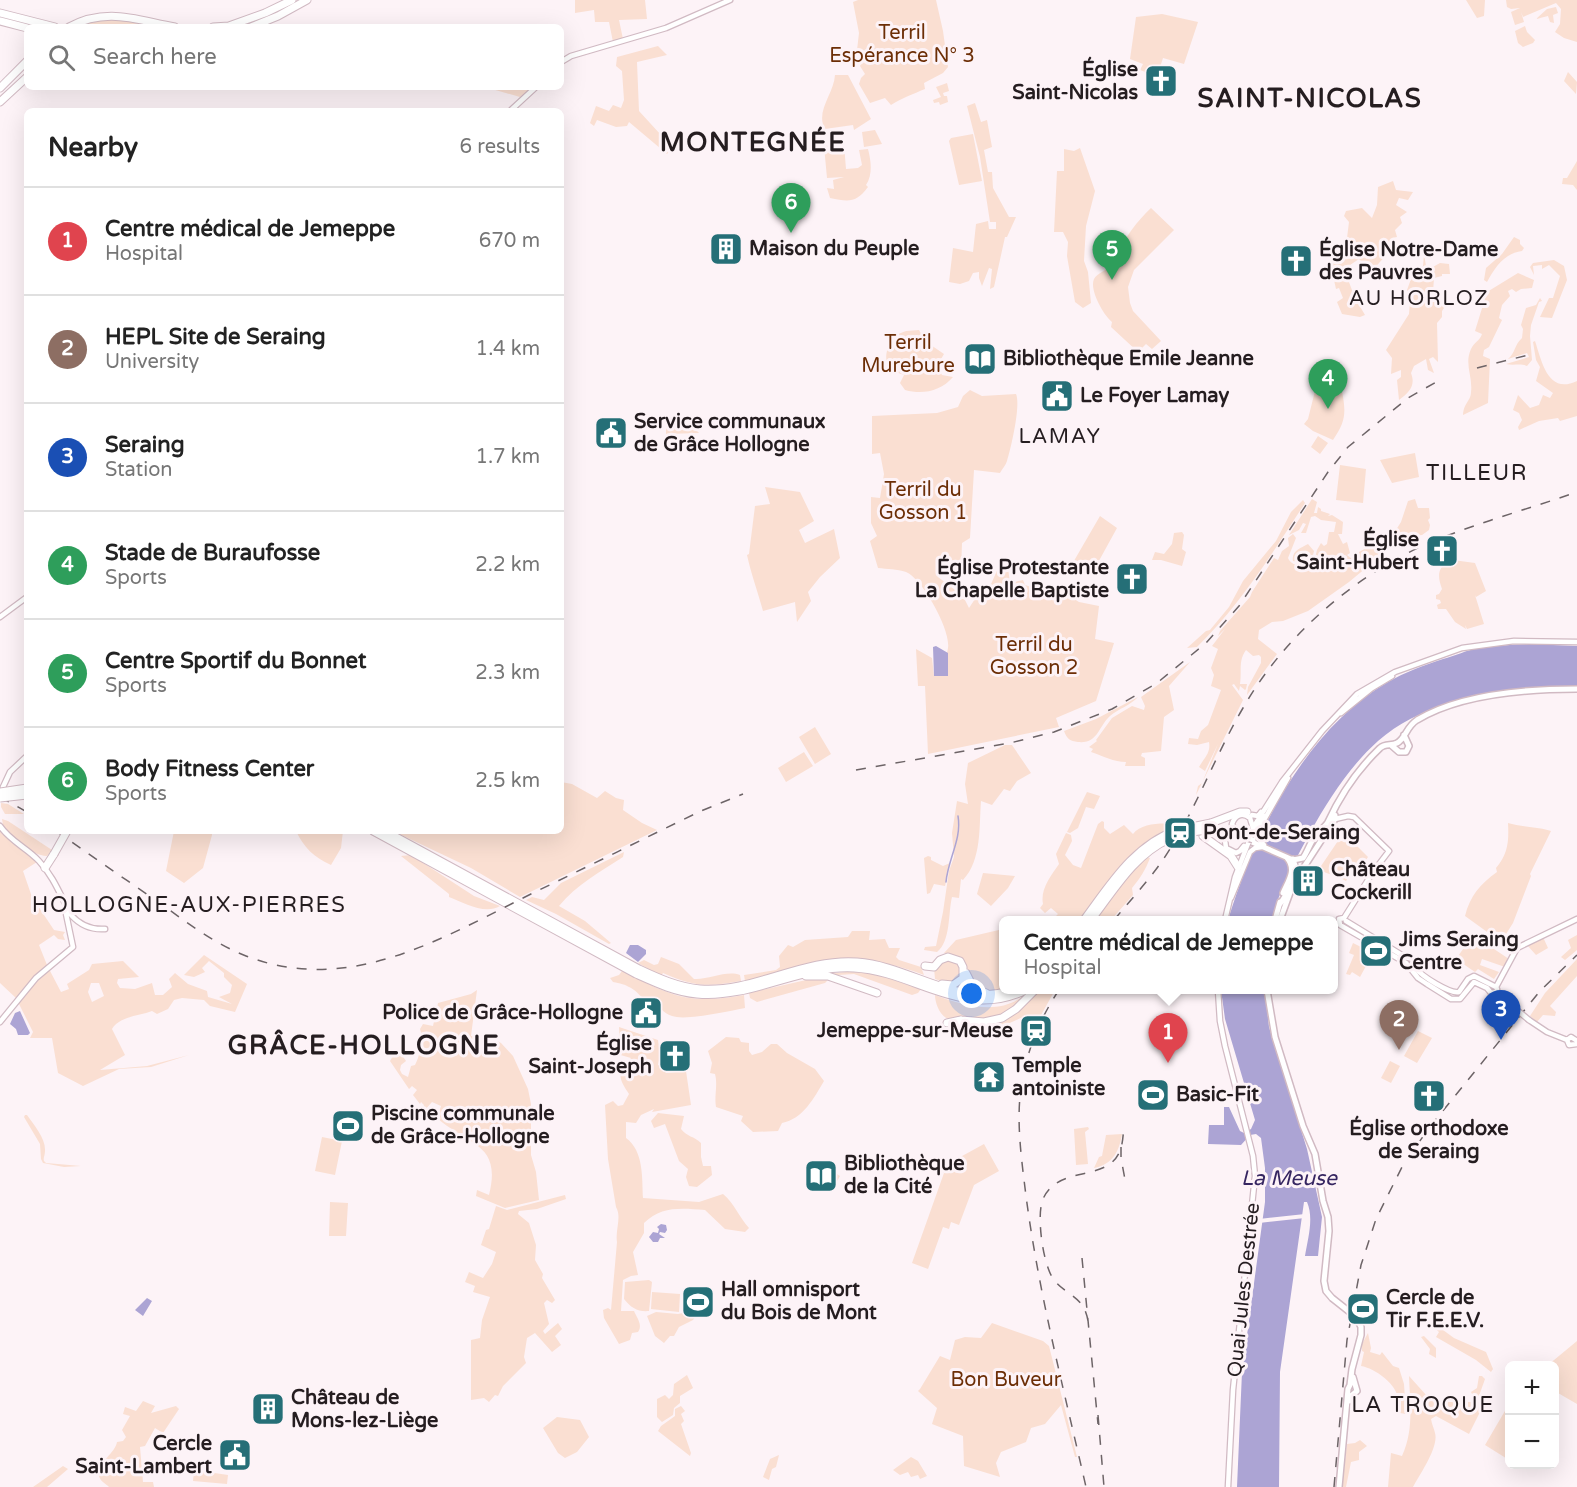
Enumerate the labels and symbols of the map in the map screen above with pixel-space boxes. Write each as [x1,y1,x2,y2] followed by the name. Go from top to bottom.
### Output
[829,21,975,68] park label: Terril Espérance N° 3
[1012,56,1138,105] place label: Église Saint-Nicolas
[1143,63,1179,99] church icon: Église Saint-Nicolas
[1198,83,1422,114] district label: SAINT-NICOLAS
[660,126,846,158] district label: MONTEGNÉE
[772,184,810,233] pin: 6
[1092,230,1132,280] pin: 5
[708,231,744,267] building icon: Maison du Peuple
[1319,236,1498,285] place label: Église Notre-Dame des Pauvres
[749,237,919,261] place label: Maison du Peuple
[1278,243,1314,279] church icon: Église Notre-Dame des Pauvres
[1349,286,1489,311] district label: AU HORLOZ
[861,331,955,378] park label: Terril Murebure
[962,341,998,377] library icon: Bibliothèque Emile Jeanne
[1003,347,1254,371] place label: Bibliothèque Emile Jeanne
[1308,360,1348,409] pin: 4
[1039,378,1075,414] public building icon: Le Foyer Lamay
[1080,384,1229,408] place label: Le Foyer Lamay
[634,410,826,457] place label: Service communaux de Grâce Hollogne
[593,415,629,451] public building icon: Service communaux de Grâce Hollogne
[1019,424,1101,449] district label: LAMAY
[1426,460,1528,486] district label: TILLEUR
[879,478,967,525] park label: Terril du Gosson 1
[1296,526,1419,575] place label: Église Saint-Hubert
[1424,533,1460,569] church icon: Église Saint-Hubert
[915,554,1109,603] place label: Église Protestante La Chapelle Baptiste
[1114,561,1150,597] church icon: Église Protestante La Chapelle Baptiste
[990,633,1078,680] park label: Terril du Gosson 2
[1162,815,1198,851] station icon: Pont-de-Seraing
[1203,821,1360,845] place label: Pont-de-Seraing
[1331,858,1412,905] place label: Château Cockerill
[1290,863,1326,899] building icon: Château Cockerill
[32,892,346,918] district label: HOLLOGNE-AUX-PIERRES
[1398,928,1519,975] place label: Jims Seraing Centre
[1358,933,1394,969] sports icon: Jims Seraing Centre
[957,979,986,1008] your location
[1482,990,1520,1040] pin: 3
[628,995,664,1031] public building icon: Police de Grâce-Hollogne
[1380,1000,1418,1050] pin: 2
[382,1001,623,1025] place label: Police de Grâce-Hollogne
[1018,1013,1054,1049] station icon: Jemeppe-sur-Meuse
[1148,1014,1188,1063] pin: 1
[816,1019,1013,1043] place label: Jemeppe-sur-Meuse
[228,1029,500,1061] district label: GRÂCE-HOLLOGNE
[529,1030,652,1079] place label: Église Saint-Joseph
[657,1038,693,1074] church icon: Église Saint-Joseph
[1011,1054,1105,1101] place label: Temple antoiniste
[971,1059,1007,1095] temple icon: Temple antoiniste
[1135,1077,1171,1113] sports icon: Basic-Fit
[1411,1078,1447,1114] church icon: Église orthodoxe de Seraing
[1176,1083,1259,1107] place label: Basic-Fit
[371,1102,554,1149] place label: Piscine communale de Grâce-Hollogne
[330,1108,366,1144] sports icon: Piscine communale de Grâce-Hollogne
[1349,1115,1509,1164] place label: Église orthodoxe de Seraing
[844,1152,965,1199] place label: Bibliothèque de la Cité
[803,1158,839,1194] library icon: Bibliothèque de la Cité
[1241,1166,1338,1191] water label: La Meuse
[1223,1202,1265,1378] street label: Quai Jules Destrée
[721,1278,877,1325] place label: Hall omnisport du Bois de Mont
[680,1284,716,1320] sports icon: Hall omnisport du Bois de Mont
[1385,1286,1484,1333] place label: Cercle de Tir F.E.E.V.
[1345,1291,1381,1327] sports icon: Cercle de Tir F.E.E.V.
[951,1368,1062,1392] park label: Bon Buveur
[291,1386,438,1433] place label: Château de Mons-lez-Liège
[250,1391,286,1427] building icon: Château de Mons-lez-Liège
[1351,1392,1495,1418] district label: LA TROQUE
[75,1432,212,1479] place label: Cercle Saint-Lambert
[217,1437,253,1473] public building icon: Cercle Saint-Lambert

